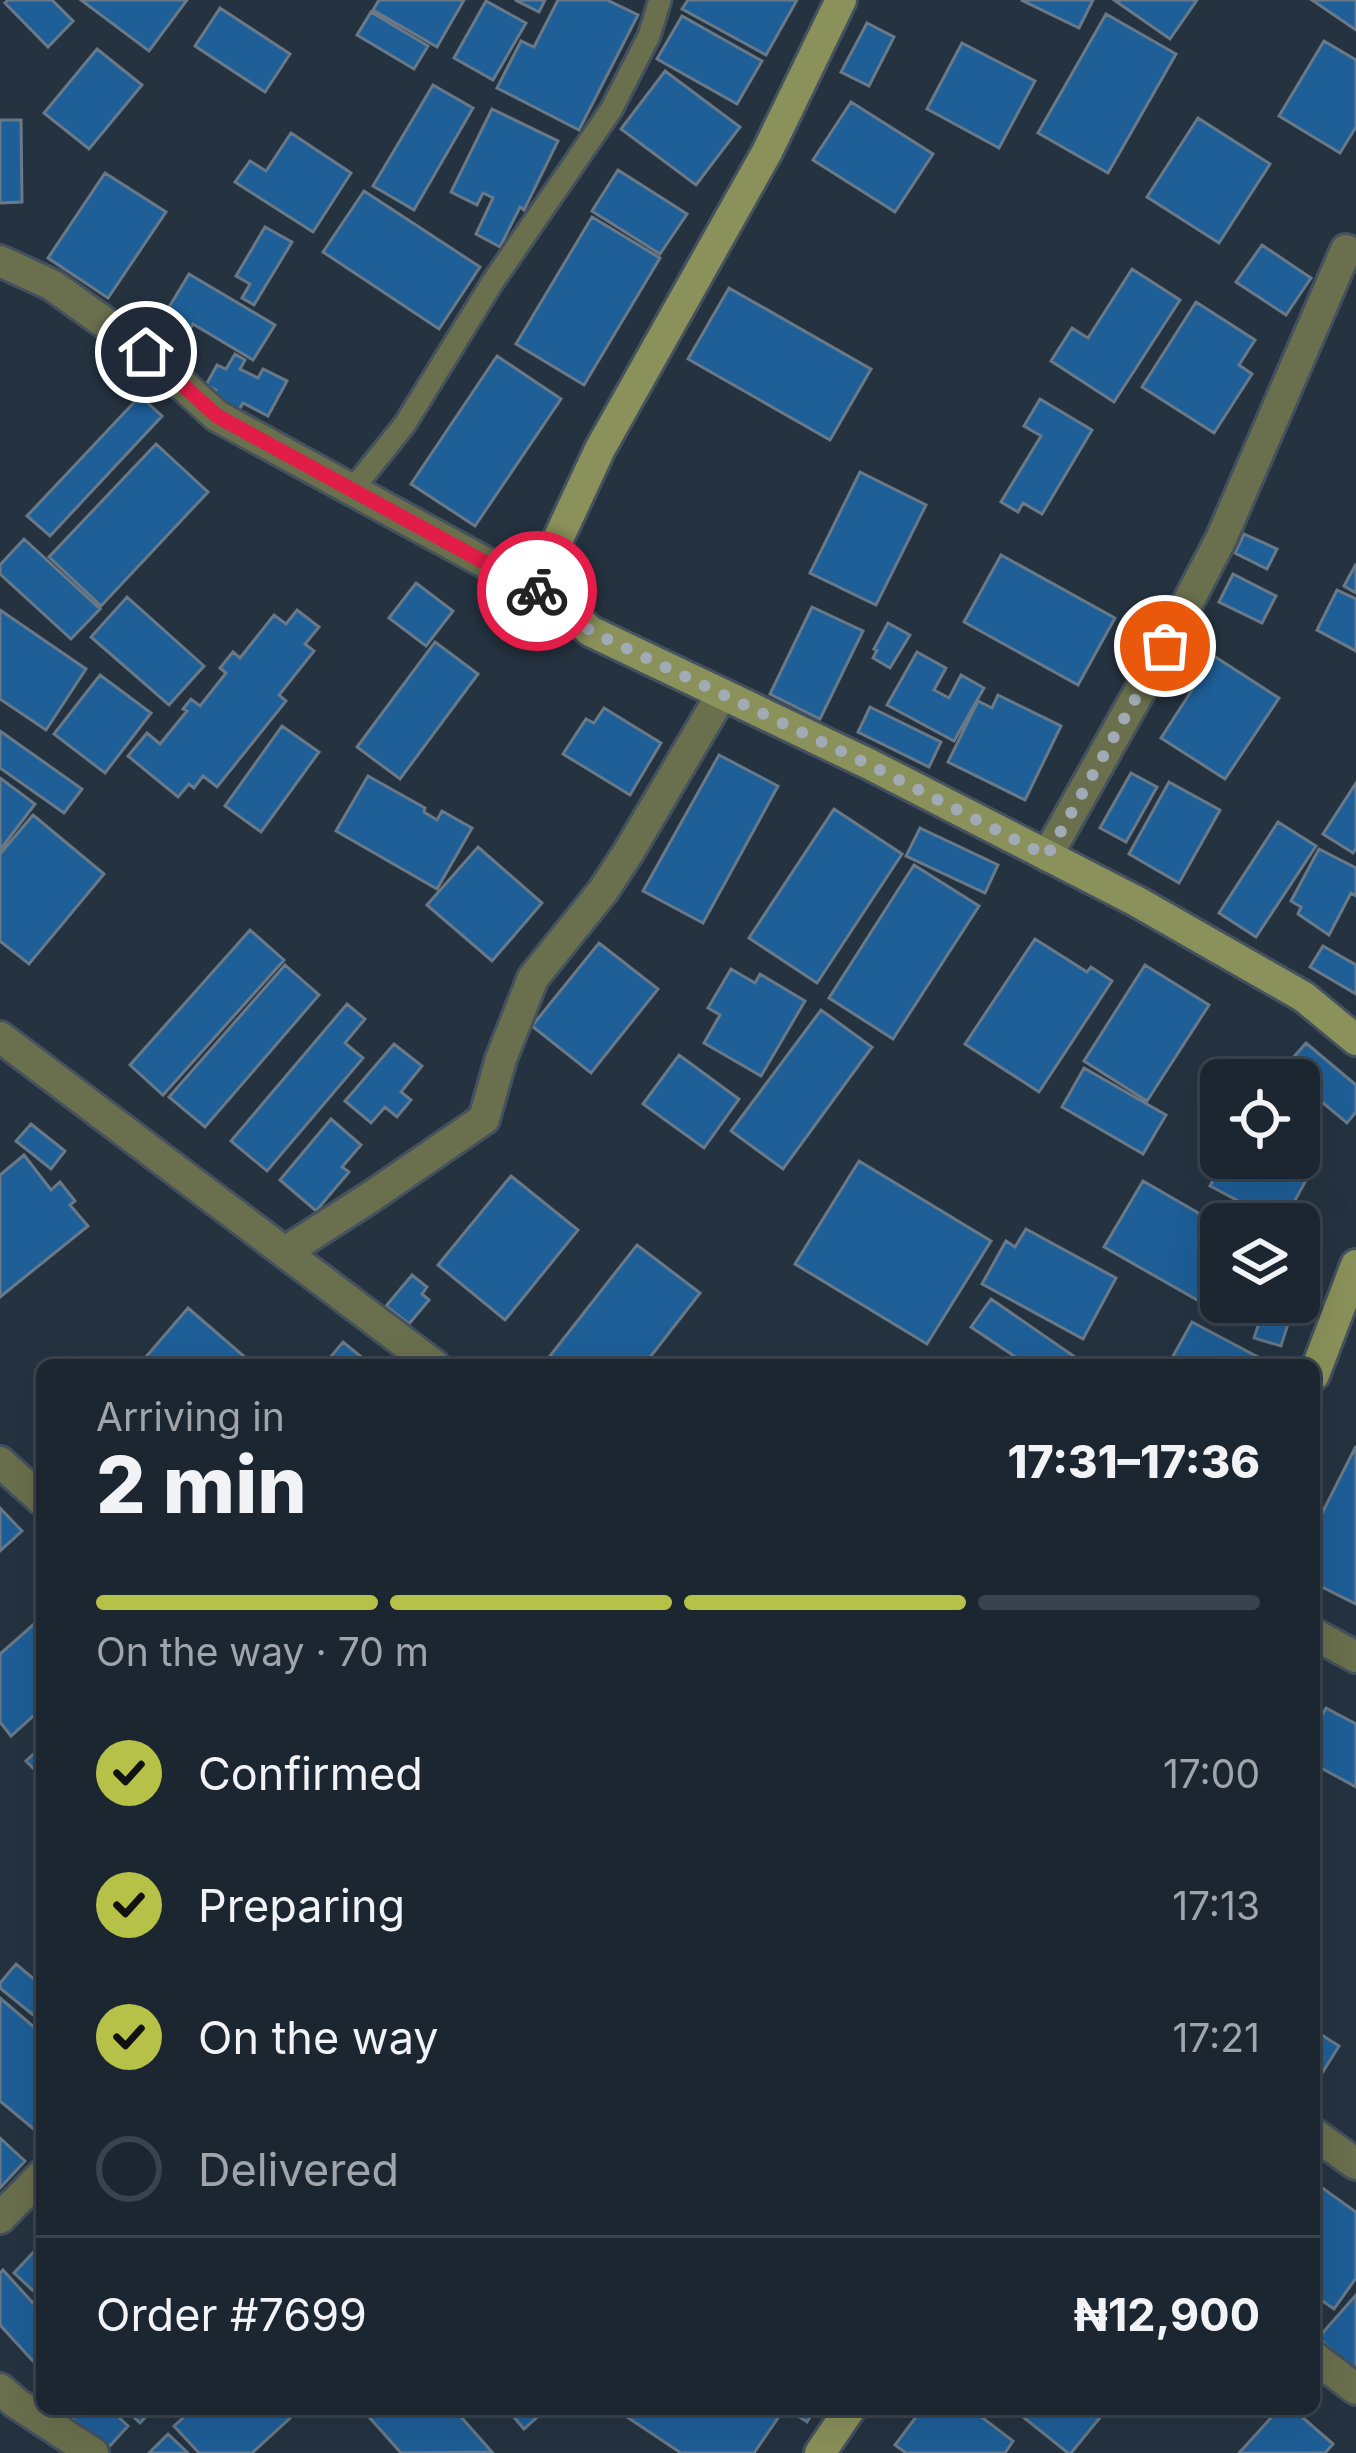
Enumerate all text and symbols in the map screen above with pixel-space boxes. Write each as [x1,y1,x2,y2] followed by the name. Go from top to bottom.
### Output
[95,301,197,403] pin
[113,319,179,385] icon: home
[477,531,597,651] courier
[504,558,570,624] icon: bike
[1114,595,1216,697] pin
[1132,613,1198,679] icon: bag
[1200,1059,1320,1323] map controls
[1200,1059,1320,1179] button: locate
[1200,1203,1320,1323] button: layers
[96,1393,285,1440] text: Arriving in
[1007,1434,1260,1489] text: 17:31–17:36
[96,1437,307,1532] text: 2 min
[96,1628,429,1675] text: On the way · 70 m
[96,1740,162,1806] icon: check
[198,1746,423,1801] text: Confirmed
[1163,1750,1260,1797] text: 17:00
[96,1872,162,1938] icon: check
[198,1878,405,1933] text: Preparing
[1172,1882,1260,1929] text: 17:13
[96,2004,162,2070] icon: check
[198,2010,439,2065] text: On the way
[1172,2014,1260,2061] text: 17:21
[198,2142,399,2197] text: Delivered
[96,2287,367,2342] text: Order #7699
[1074,2287,1260,2342] text: ₦12,900

